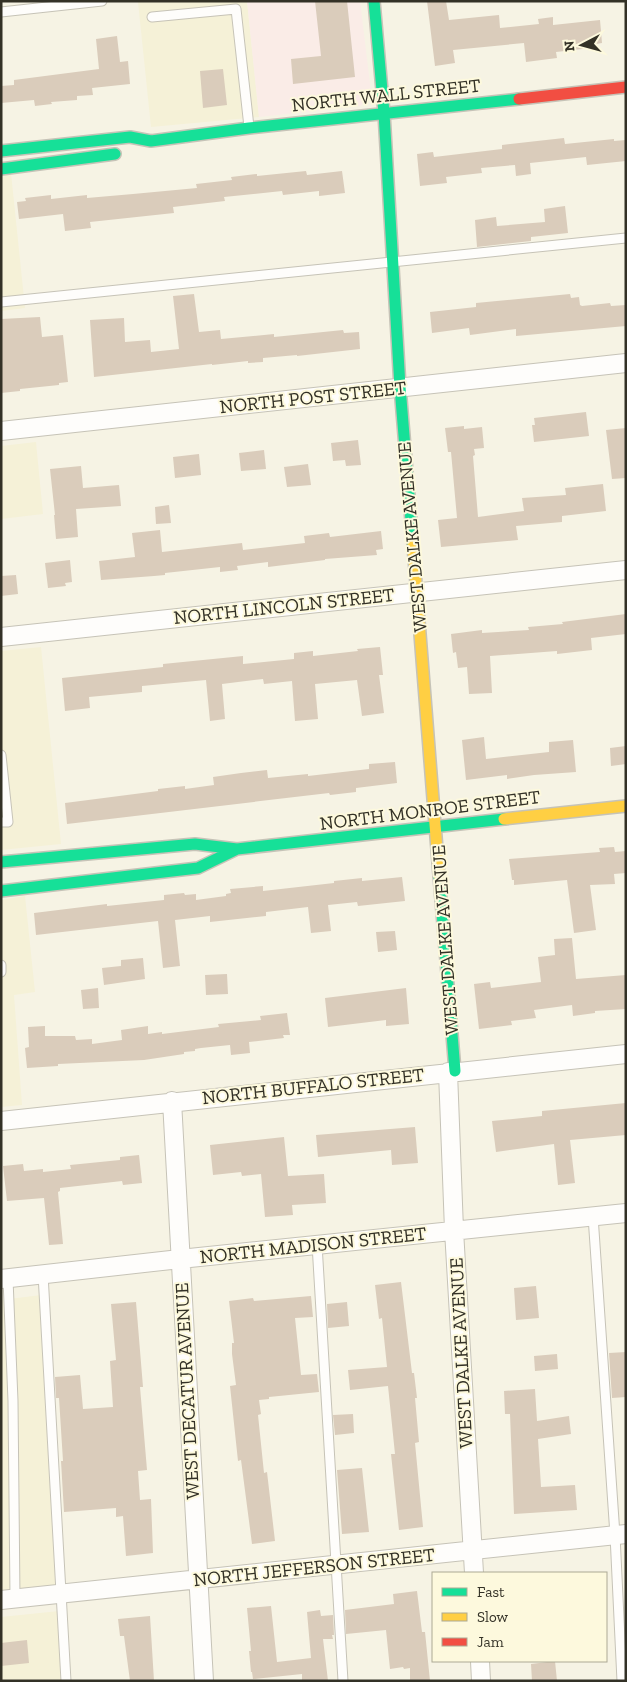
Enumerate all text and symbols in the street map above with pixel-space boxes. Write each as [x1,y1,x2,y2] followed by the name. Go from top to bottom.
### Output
[557,20,607,70] north arrow
[561,40,579,52] text: N
[290,74,482,116] street label: NORTH WALL STREET
[218,376,408,418] street label: NORTH POST STREET
[392,441,432,633] street label: WEST DALKE AVENUE
[172,583,396,629] street label: NORTH LINCOLN STREET
[318,785,542,835] street label: NORTH MONROE STREET
[427,844,463,1036] street label: WEST DALKE AVENUE
[201,1063,425,1109] street label: NORTH BUFFALO STREET
[199,1222,428,1268] street label: NORTH MADISON STREET
[445,1257,477,1449] street label: WEST DALKE AVENUE
[170,1282,204,1500] street label: WEST DECATUR AVENUE
[192,1543,436,1591] street label: NORTH JEFFERSON STREET
[432,1572,607,1662] legend
[477,1583,505,1601] text: Fast
[477,1608,509,1626] text: Slow
[477,1633,504,1651] text: Jam

